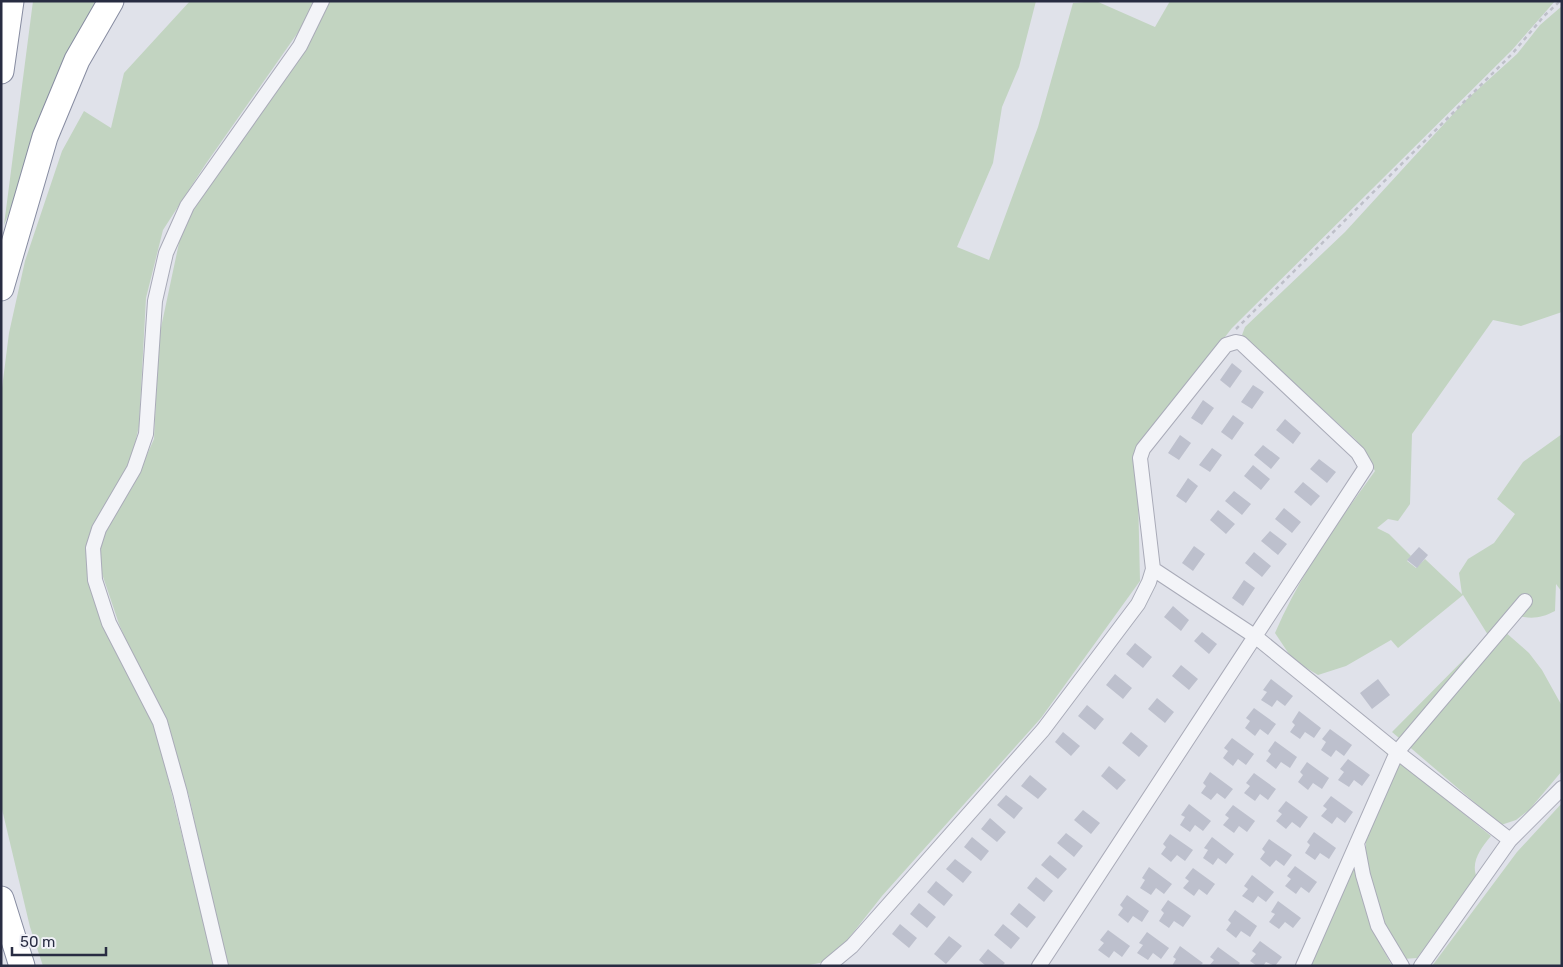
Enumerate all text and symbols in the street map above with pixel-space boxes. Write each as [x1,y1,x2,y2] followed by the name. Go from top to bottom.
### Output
[12,924,106,956] scale bar
[20,933,55,951] text: 50 m

